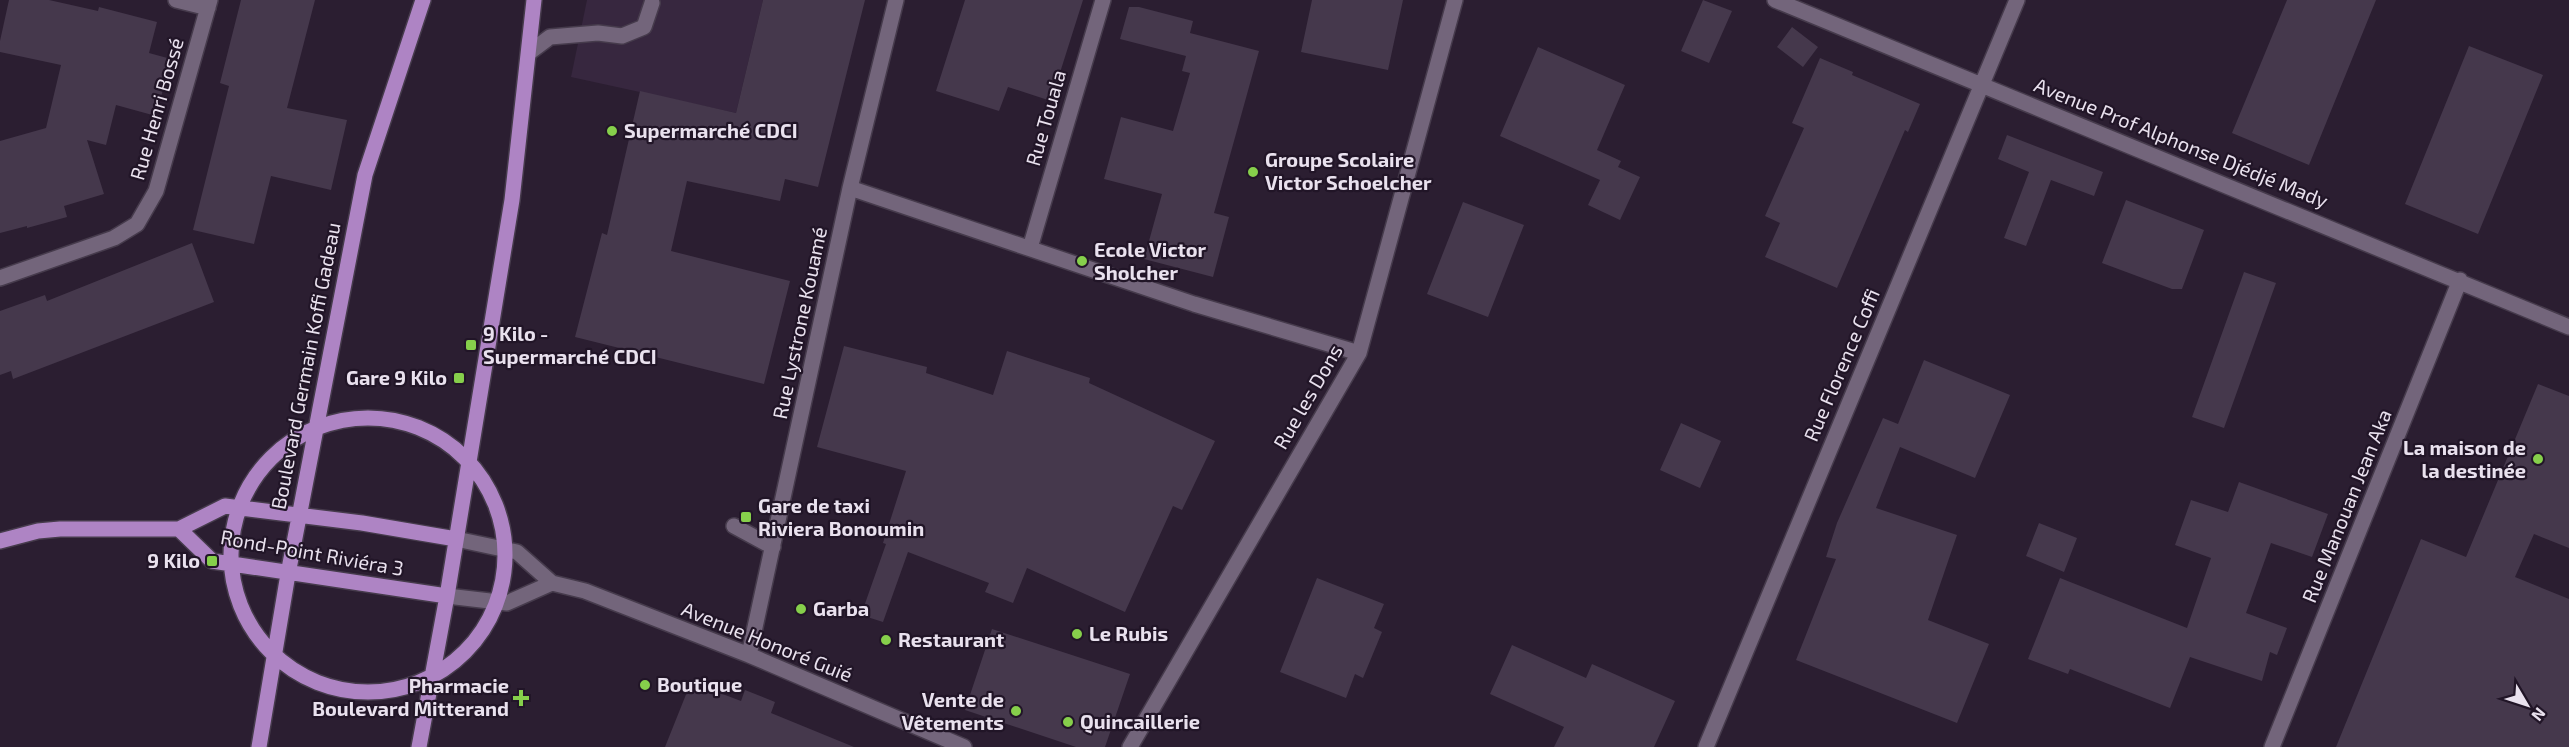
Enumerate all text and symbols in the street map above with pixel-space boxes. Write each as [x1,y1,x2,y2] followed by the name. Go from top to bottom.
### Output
[124,35,188,183] street label: Rue Henri Bossé
[1020,67,1070,168] street label: Rue Touala
[2031,72,2332,212] street label: Avenue Prof Alphonse Djédjé Mady
[624,118,798,142] place label: Supermarché CDCI
[605,124,619,138] marker: Supermarché CDCI
[1265,147,1432,194] place label: Groupe Scolaire Victor Schoelcher
[1246,165,1260,179] marker: Groupe Scolaire Victor Schoelcher
[265,220,345,511] street label: Boulevard Germain Koffi Gadeau
[767,225,831,421] street label: Rue Lystrone Kouamé
[1094,237,1207,284] place label: Ecole Victor Sholcher
[1075,254,1089,268] marker: Ecole Victor Sholcher
[1798,285,1884,444] street label: Rue Florence Coffi
[483,321,657,368] place label: 9 Kilo - Supermarché CDCI
[464,338,478,352] marker: 9 Kilo - Supermarché CDCI
[1268,340,1347,453] street label: Rue les Dons
[346,365,447,389] place label: Gare 9 Kilo
[452,371,466,385] marker: Gare 9 Kilo
[2296,406,2396,606] street label: Rue Manouan Jean Aka
[2403,435,2526,482] place label: La maison de la destinée
[2531,452,2545,466] marker: La maison de la destinée
[758,493,924,540] place label: Gare de taxi Riviera Bonoumin
[739,510,753,524] marker: Gare de taxi Riviera Bonoumin
[219,524,406,580] street label: Rond-Point Riviéra 3
[147,548,200,572] place label: 9 Kilo
[205,554,219,568] marker: 9 Kilo
[679,596,856,686] street label: Avenue Honoré Guié
[813,596,869,620] place label: Garba
[794,602,808,616] marker: Garba
[1089,621,1168,645] place label: Le Rubis
[898,627,1004,651] place label: Restaurant
[1070,627,1084,641] marker: Le Rubis
[879,633,893,647] marker: Restaurant
[657,672,742,696] place label: Boutique
[312,673,509,720] place label: Pharmacie Boulevard Mitterand
[2497,675,2557,735] north arrow
[638,678,652,692] marker: Boutique
[901,687,1004,734] place label: Vente de Vêtements
[514,691,528,705] marker: Pharmacie Boulevard Mitterand
[1009,704,1023,718] marker: Vente de Vêtements
[2528,704,2550,725] text: N
[1080,709,1200,734] place label: Quincaillerie
[1061,715,1075,729] marker: Quincaillerie

